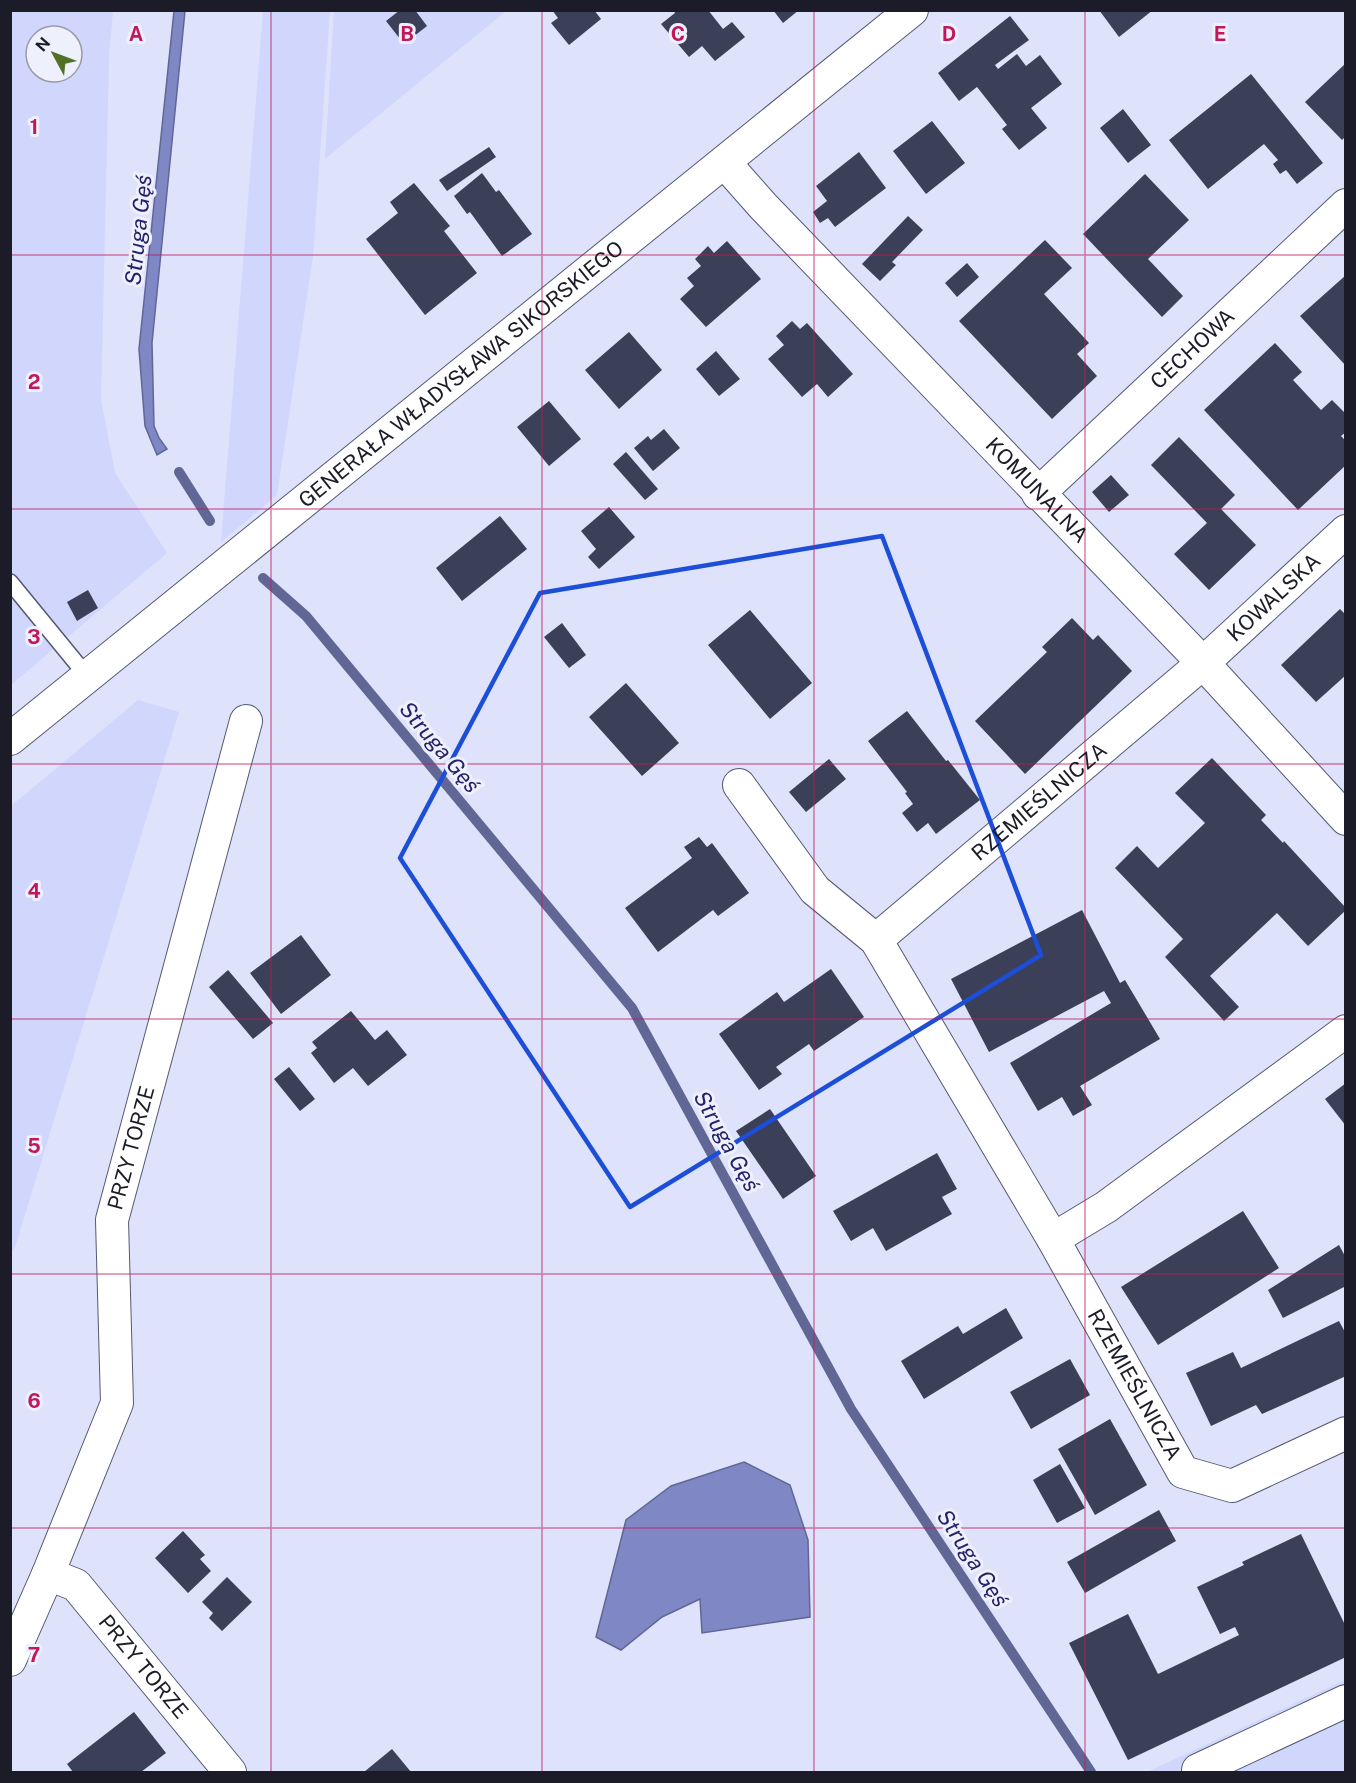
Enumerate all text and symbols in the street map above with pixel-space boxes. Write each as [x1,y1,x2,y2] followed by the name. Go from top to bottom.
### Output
[129,22,143,46] text: A
[400,22,414,46] text: B
[671,22,685,46] text: C
[942,22,956,46] text: D
[1214,22,1226,46] text: E
[24,24,84,84] north arrow
[32,34,54,55] text: N
[30,115,38,139] text: 1
[119,173,157,287] water label: Struga Gęś
[293,235,628,513] street label: GENERAŁA WŁADYSŁAWA SIKORSKIEGO
[1145,303,1239,394] street label: CECHOWA
[28,370,40,394] text: 2
[981,432,1094,548] street label: KOMUNALNA
[1222,548,1325,646] street label: KOWALSKA
[27,625,41,649] text: 3
[394,696,486,798] water label: Struga Gęś
[966,737,1112,865] street label: RZEMIEŚLNICZA
[27,879,41,903] text: 4
[102,1083,159,1213] street label: PRZY TORZE
[689,1086,765,1196] water label: Struga Gęś
[27,1134,41,1158] text: 5
[1083,1305,1187,1465] street label: RZEMIEŚLNICZA
[27,1389,41,1413] text: 6
[932,1504,1014,1612] water label: Struga Gęś
[94,1609,194,1723] street label: PRZY TORZE
[28,1643,40,1667] text: 7

